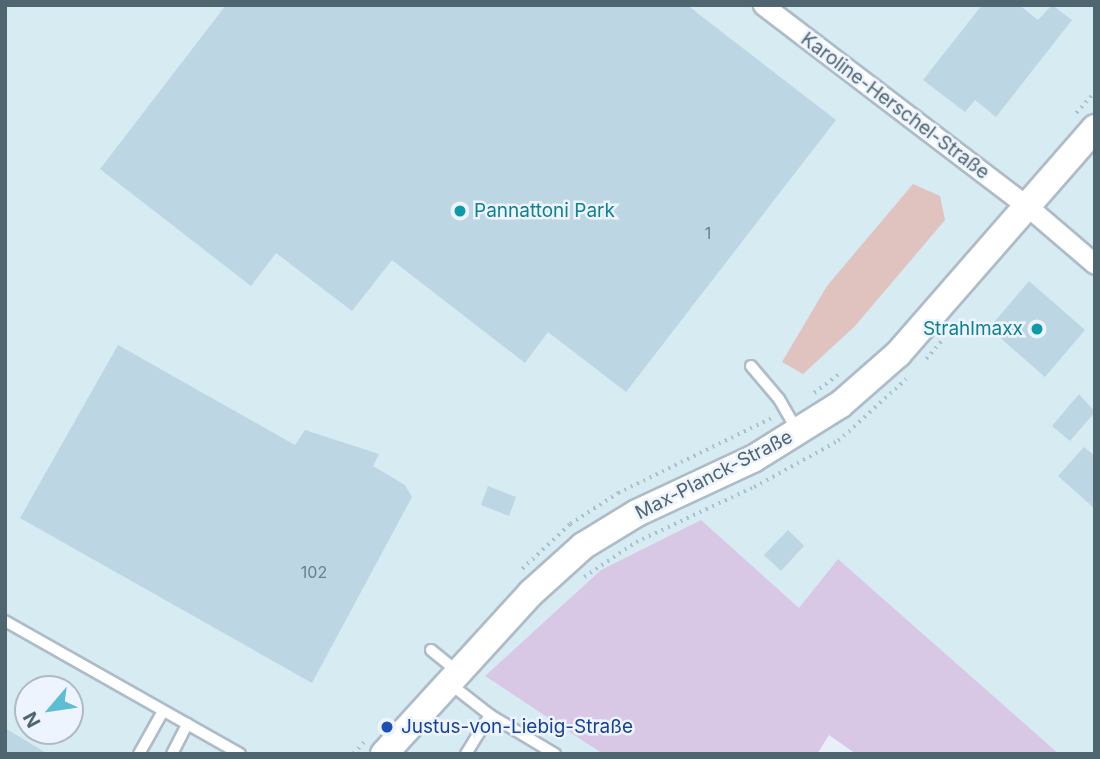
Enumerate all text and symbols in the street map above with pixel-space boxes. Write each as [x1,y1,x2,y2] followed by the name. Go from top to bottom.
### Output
[796,28,994,184] street label: Karoline-Herschel-Straße
[474,200,615,222] place label: Pannattoni Park
[452,203,468,219] marker: Pannattoni Park
[705,223,711,243] house number: 1
[923,318,1023,340] place label: Strahlmaxx
[1029,321,1045,337] marker: Strahlmaxx
[632,425,796,525] street label: Max-Planck-Straße
[301,562,327,582] house number: 102
[14,675,84,745] north arrow
[18,708,46,731] text: N
[401,716,633,738] place label: Justus-von-Liebig-Straße
[379,719,395,735] marker: Justus-von-Liebig-Straße

